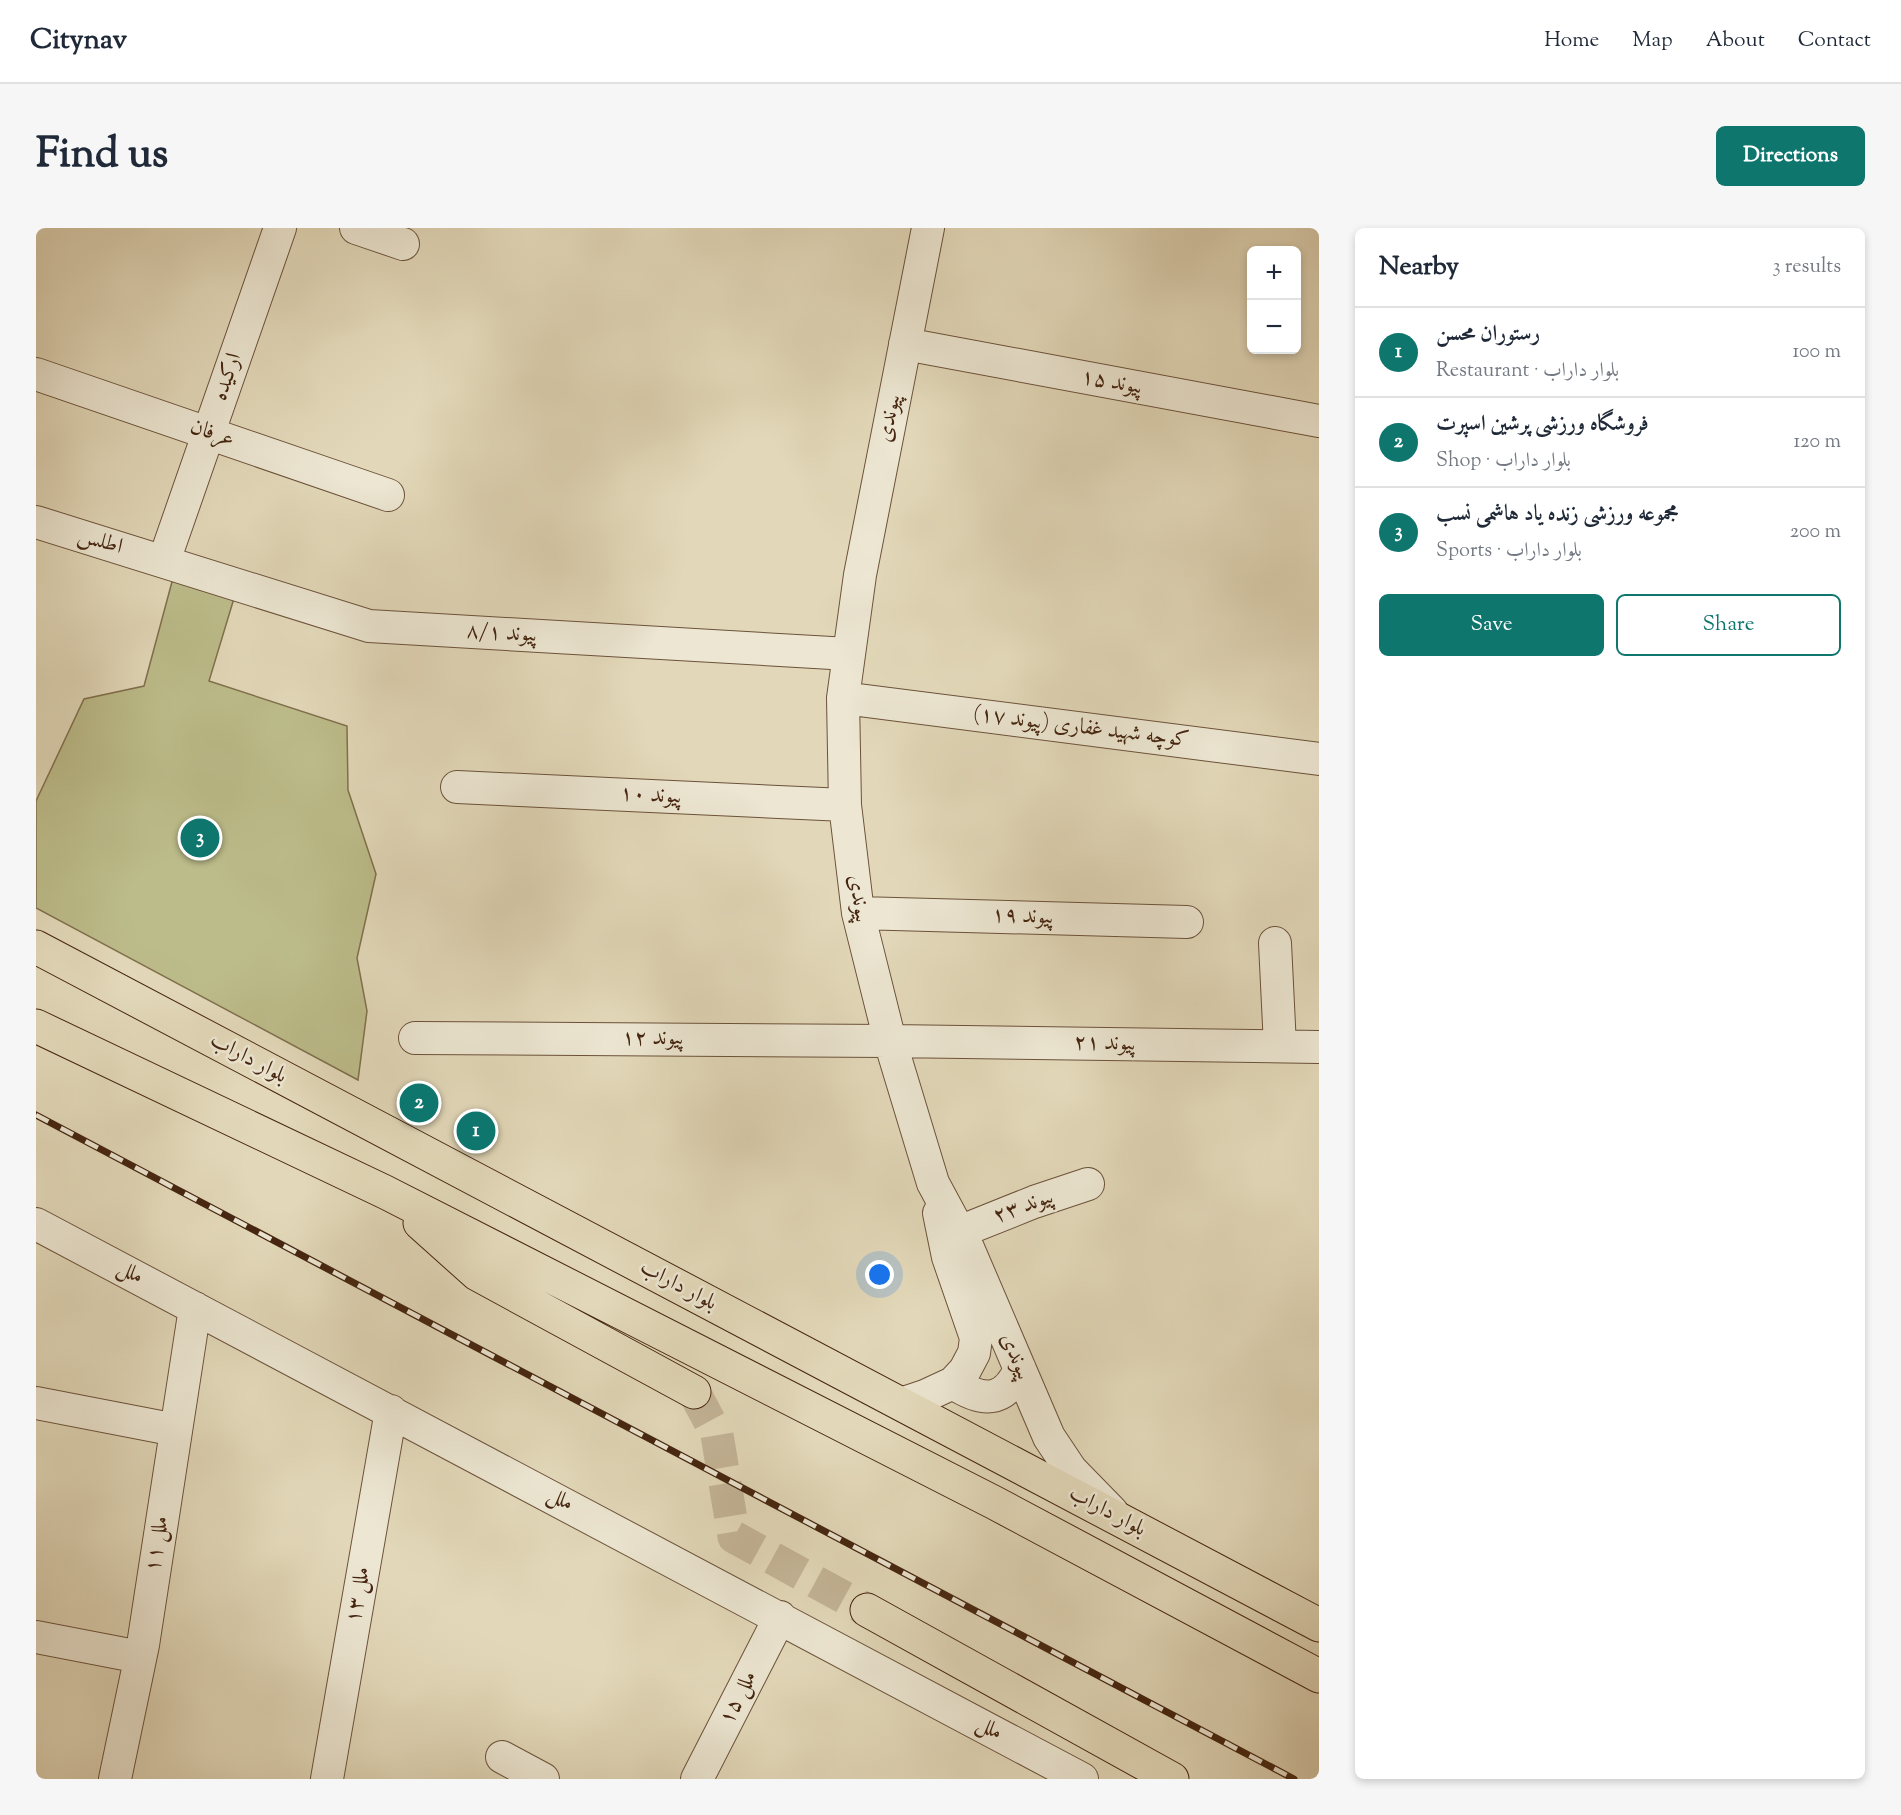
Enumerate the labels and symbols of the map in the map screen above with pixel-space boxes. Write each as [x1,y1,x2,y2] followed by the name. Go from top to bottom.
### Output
[205,349,251,405] street label: ارکیده
[1078,362,1146,404] street label: پیوند ۱۵
[870,391,910,445] street label: پیوندی
[186,412,238,456] street label: عرفان
[74,520,126,564] street label: اطلس
[465,616,539,652] street label: پیوند ۸/۱
[971,699,1191,757] street label: کوچه شهید غفاری (پیوند ۱۷)
[619,778,683,814] street label: پیوند ۱۰
[180,816,220,860] pin: 3
[838,872,878,926] street label: پیوندی
[991,900,1055,934] street label: پیوند ۱۹
[622,1023,684,1055] street label: پیوند ۱۲
[204,1025,292,1093] street label: بلوار داراب
[1073,1027,1137,1061] street label: پیوند ۲۱
[400,1080,439,1126] pin: 2
[456,1108,496,1154] pin: 1
[989,1181,1059,1233] street label: پیوند ۲۳
[634,1252,722,1320] street label: بلوار داراب
[111,1253,149,1293] street label: ملل
[865,1260,894,1289] your location
[991,1328,1039,1386] street label: پیوندی
[1063,1478,1151,1546] street label: بلوار داراب
[541,1480,579,1520] street label: ملل
[138,1514,178,1574] street label: ملل ۱۱
[338,1564,380,1626] street label: ملل ۱۳
[712,1666,766,1730] street label: ملل ۱۵
[970,1709,1008,1749] street label: ملل

